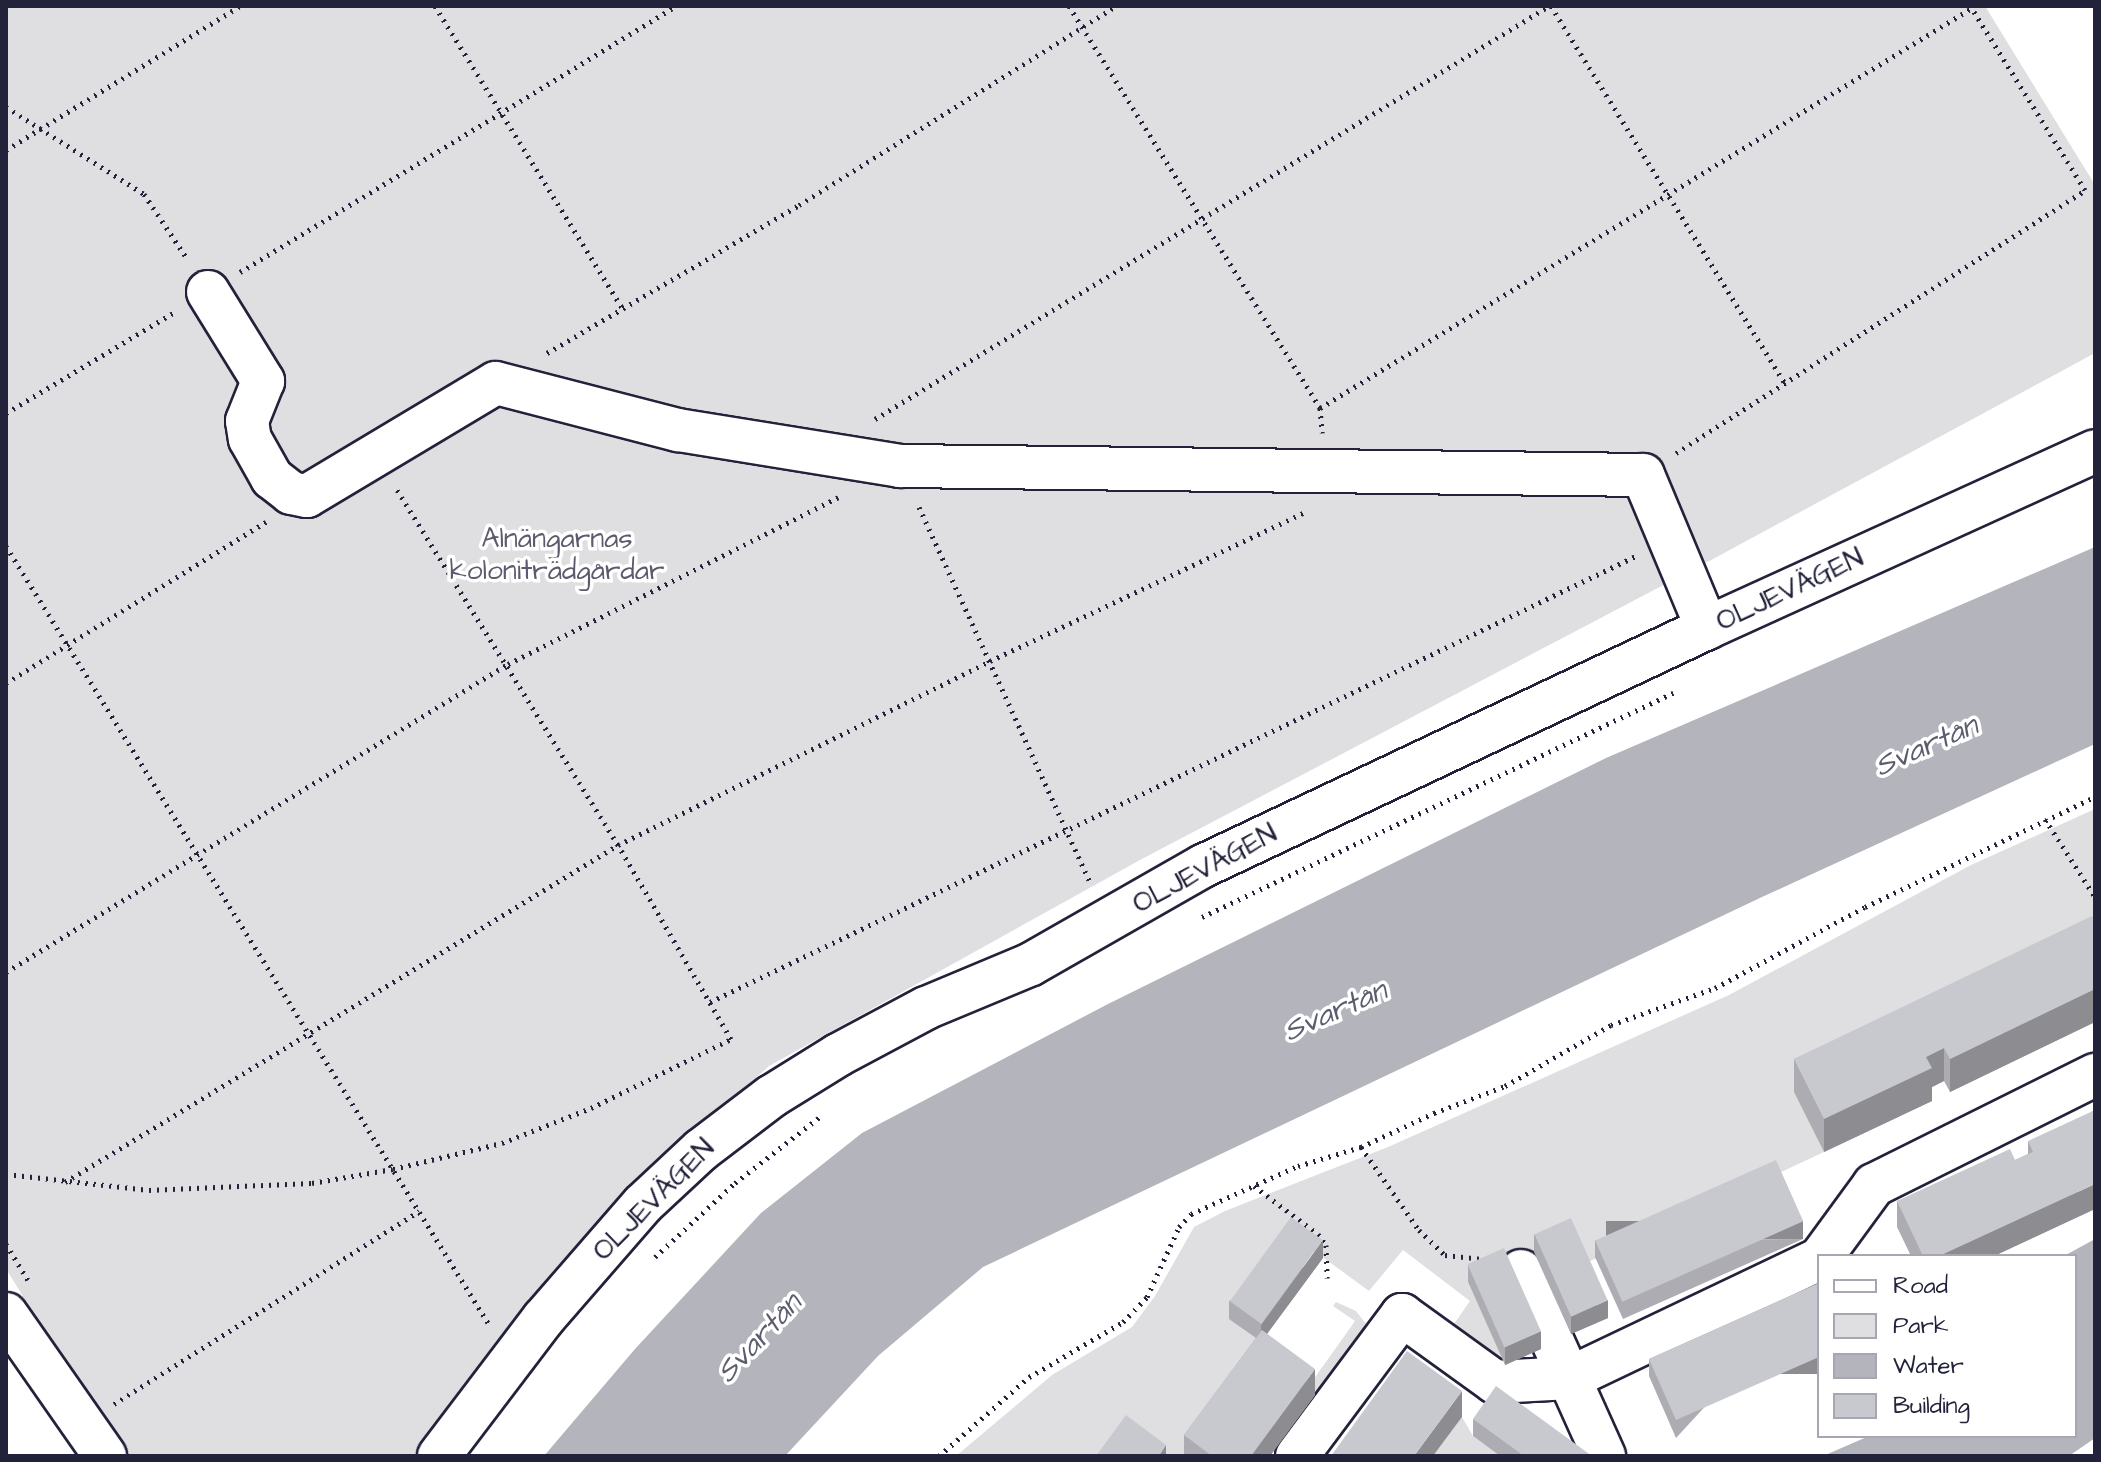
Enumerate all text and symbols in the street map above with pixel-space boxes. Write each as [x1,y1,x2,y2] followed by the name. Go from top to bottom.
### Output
[450,522,664,588] park label: Alnängarnas koloniträdgårdar
[1711,541,1869,639] street label: OLJEVÄGEN
[1869,707,1983,785] water label: Svartån
[1127,817,1283,921] street label: OLJEVÄGEN
[1278,972,1392,1050] water label: Svartån
[586,1132,722,1268] street label: OLJEVÄGEN
[1817,1254,2077,1438] legend
[1893,1269,1948,1303] text: Road
[709,1286,809,1390] water label: Svartån
[1893,1309,1949,1343] text: Park
[1893,1349,1964,1383] text: Water
[1893,1389,1970,1423] text: Building

